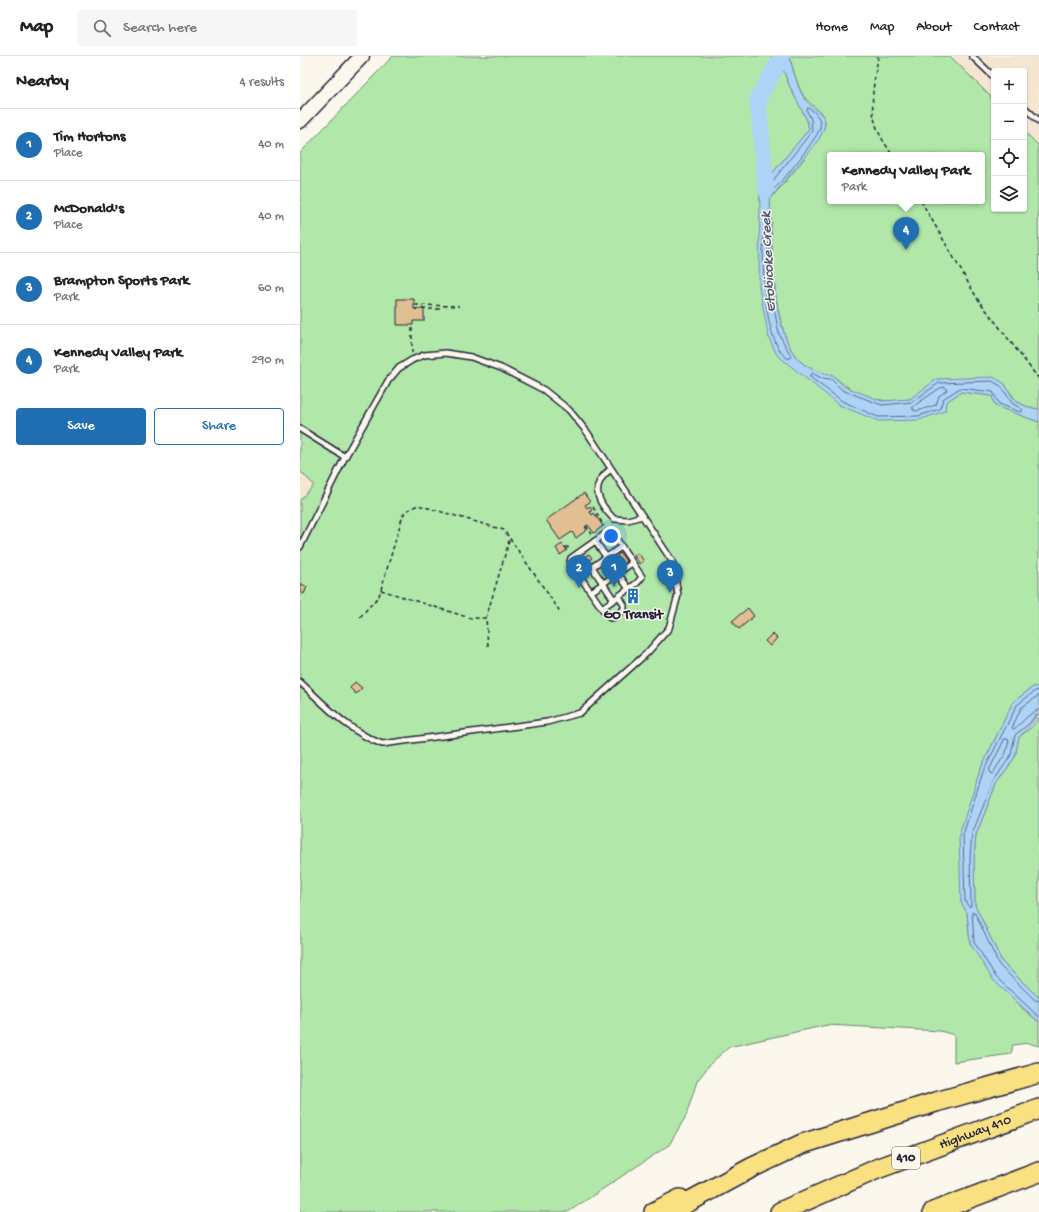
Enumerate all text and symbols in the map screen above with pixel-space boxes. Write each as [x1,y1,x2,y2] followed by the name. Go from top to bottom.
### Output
[77,10,357,46] search box
[20,16,53,39] text: Map
[91,17,113,39] icon: search
[123,19,197,37] text: Search here
[816,19,848,36] text: Home
[870,19,894,36] text: Map
[916,19,952,36] text: About
[974,19,1019,36] text: Contact
[991,68,1027,212] map controls
[991,68,1027,104] button: +
[16,72,69,92] text: Nearby
[240,75,284,90] text: 4 results
[991,104,1027,140] button: −
[54,128,125,146] text: Tim Hortons
[26,137,32,152] text: 1
[258,137,284,152] text: 40 m
[991,140,1027,176] button: locate
[54,146,82,161] text: Place
[827,152,985,204] popup
[842,162,970,180] text: Kennedy Valley Park
[991,176,1027,212] button: layers
[842,180,867,195] text: Park
[54,200,124,218] text: McDonald's
[26,209,32,224] text: 2
[258,209,284,224] text: 40 m
[757,210,781,313] water label: Etobicoke Creek
[893,217,919,250] pin: 4
[54,218,82,233] text: Place
[54,272,189,290] text: Brampton Sports Park
[26,281,32,296] text: 3
[258,281,284,296] text: 60 m
[54,290,79,305] text: Park
[54,344,182,362] text: Kennedy Valley Park
[26,353,32,368] text: 4
[251,353,284,368] text: 290 m
[54,362,79,377] text: Park
[16,408,146,445] button: Save
[154,408,284,445] button: Share
[601,526,621,546] your location
[601,554,627,587] pin: 1
[566,555,592,588] pin: 2
[657,560,683,593] pin: 3
[624,587,642,605] building icon: GO Transit
[603,607,664,624] place label: GO Transit
[937,1111,1014,1154] street label: Highway 410
[892,1147,920,1169] road number: 410

